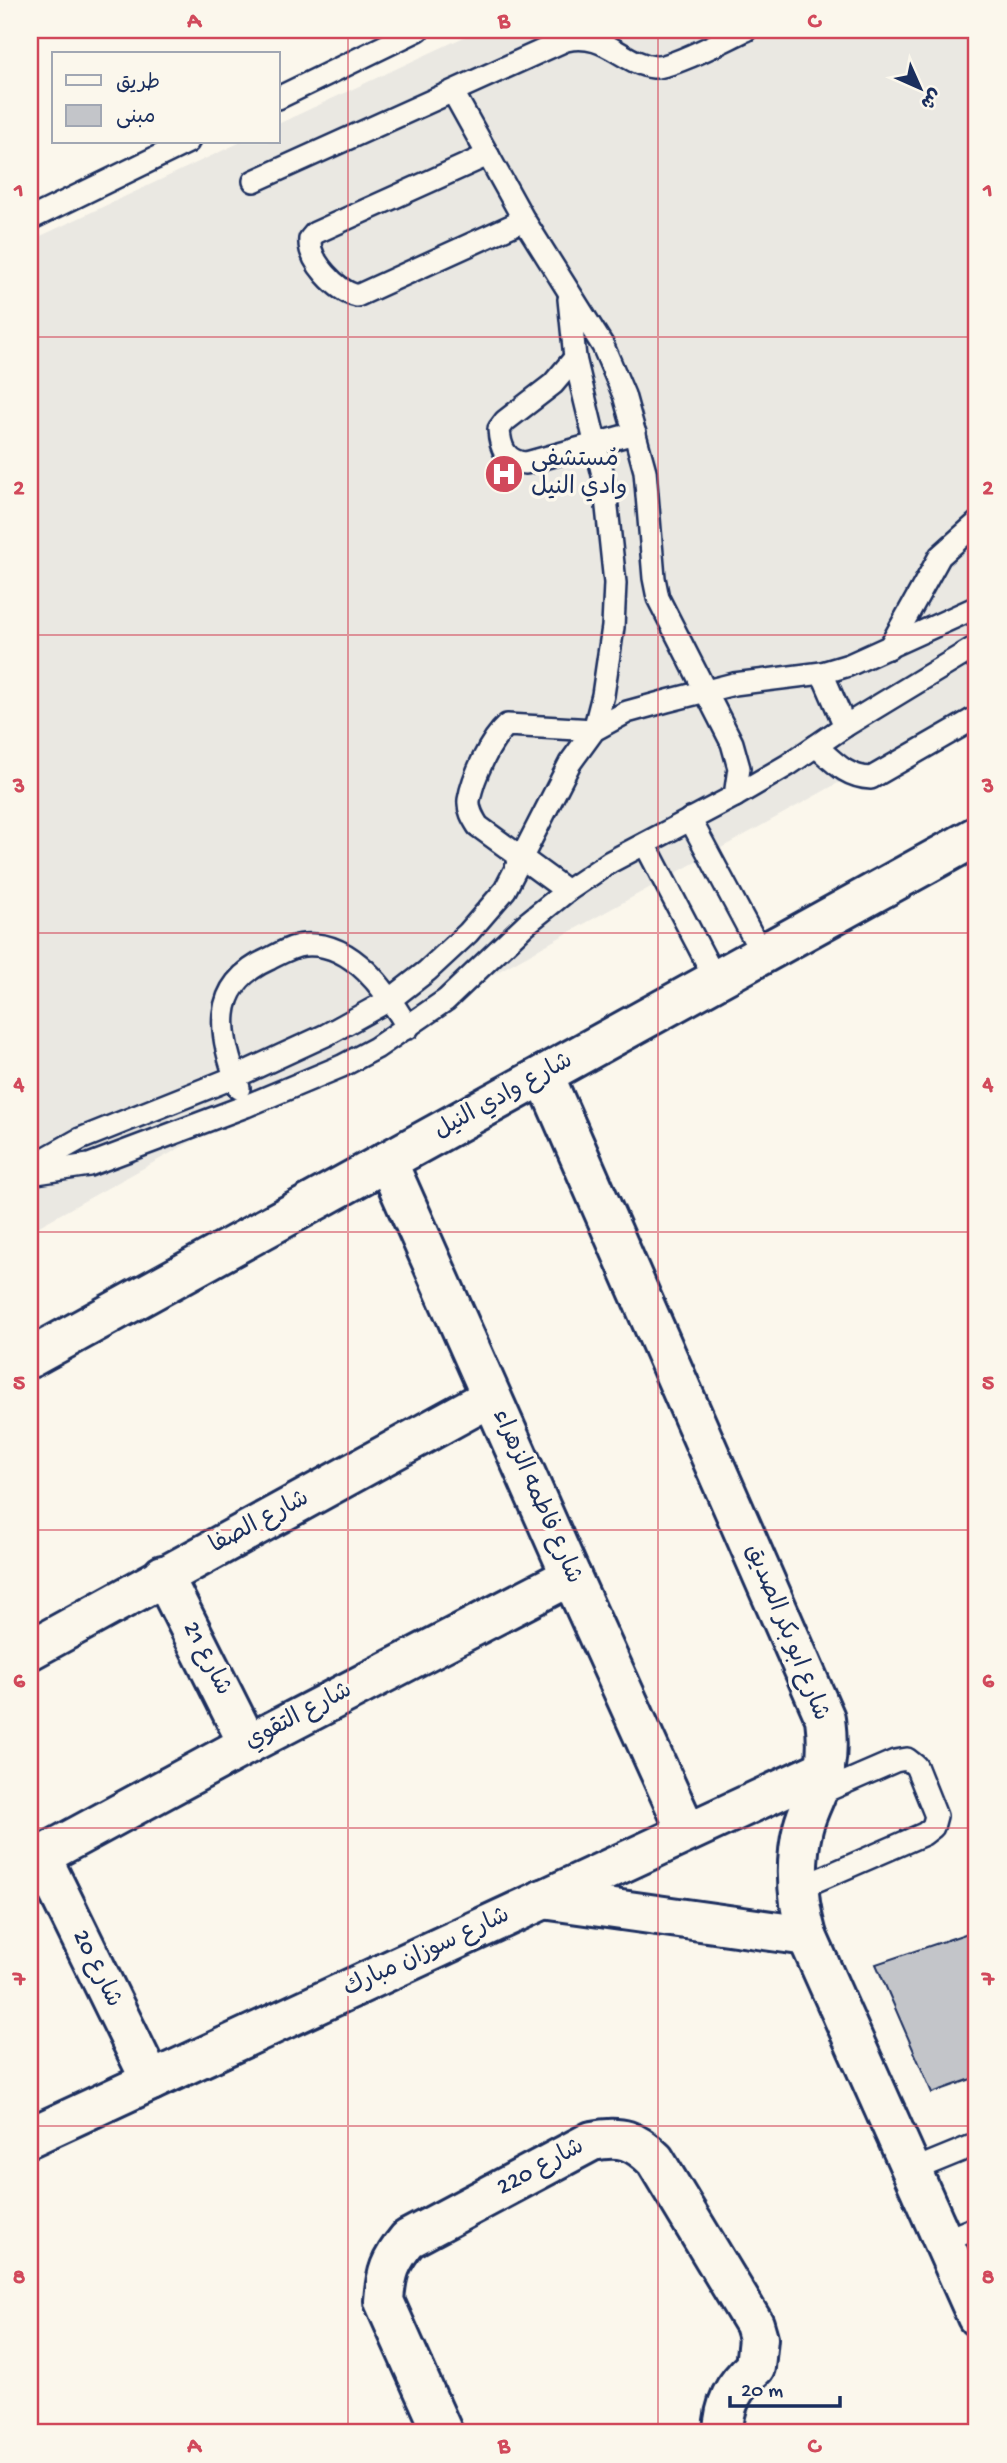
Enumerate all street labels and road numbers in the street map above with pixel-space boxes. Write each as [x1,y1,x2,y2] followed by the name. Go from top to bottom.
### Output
[430,1047,578,1147] street label: شارع وادي النيل
[485,1405,587,1589] street label: شارع فاطمه الزهراء
[205,1485,315,1561] street label: شارع الصفا
[737,1540,835,1726] street label: شارع ابو بكر الصديق
[175,1617,237,1701] street label: شارع 21
[240,1677,358,1757] street label: شارع التقوي
[339,1902,515,2004] street label: شارع سوزان مبارك
[65,1925,127,2013] street label: شارع 20
[492,2133,590,2203] street label: شارع 220

